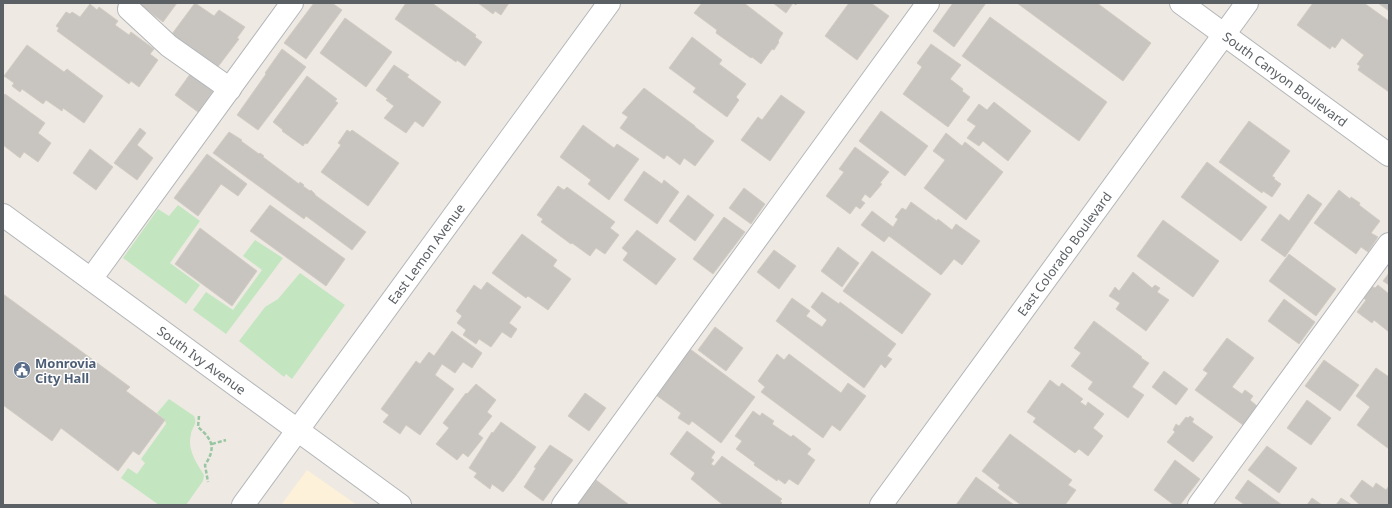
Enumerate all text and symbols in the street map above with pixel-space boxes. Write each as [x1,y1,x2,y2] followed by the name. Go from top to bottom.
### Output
[1219,27,1351,131] street label: South Canyon Boulevard
[1013,188,1116,319] street label: East Colorado Boulevard
[384,200,469,308] street label: East Lemon Avenue
[154,322,250,399] street label: South Ivy Avenue
[35,354,96,387] place label: Monrovia City Hall
[12,360,32,380] public building icon: Monrovia City Hall

